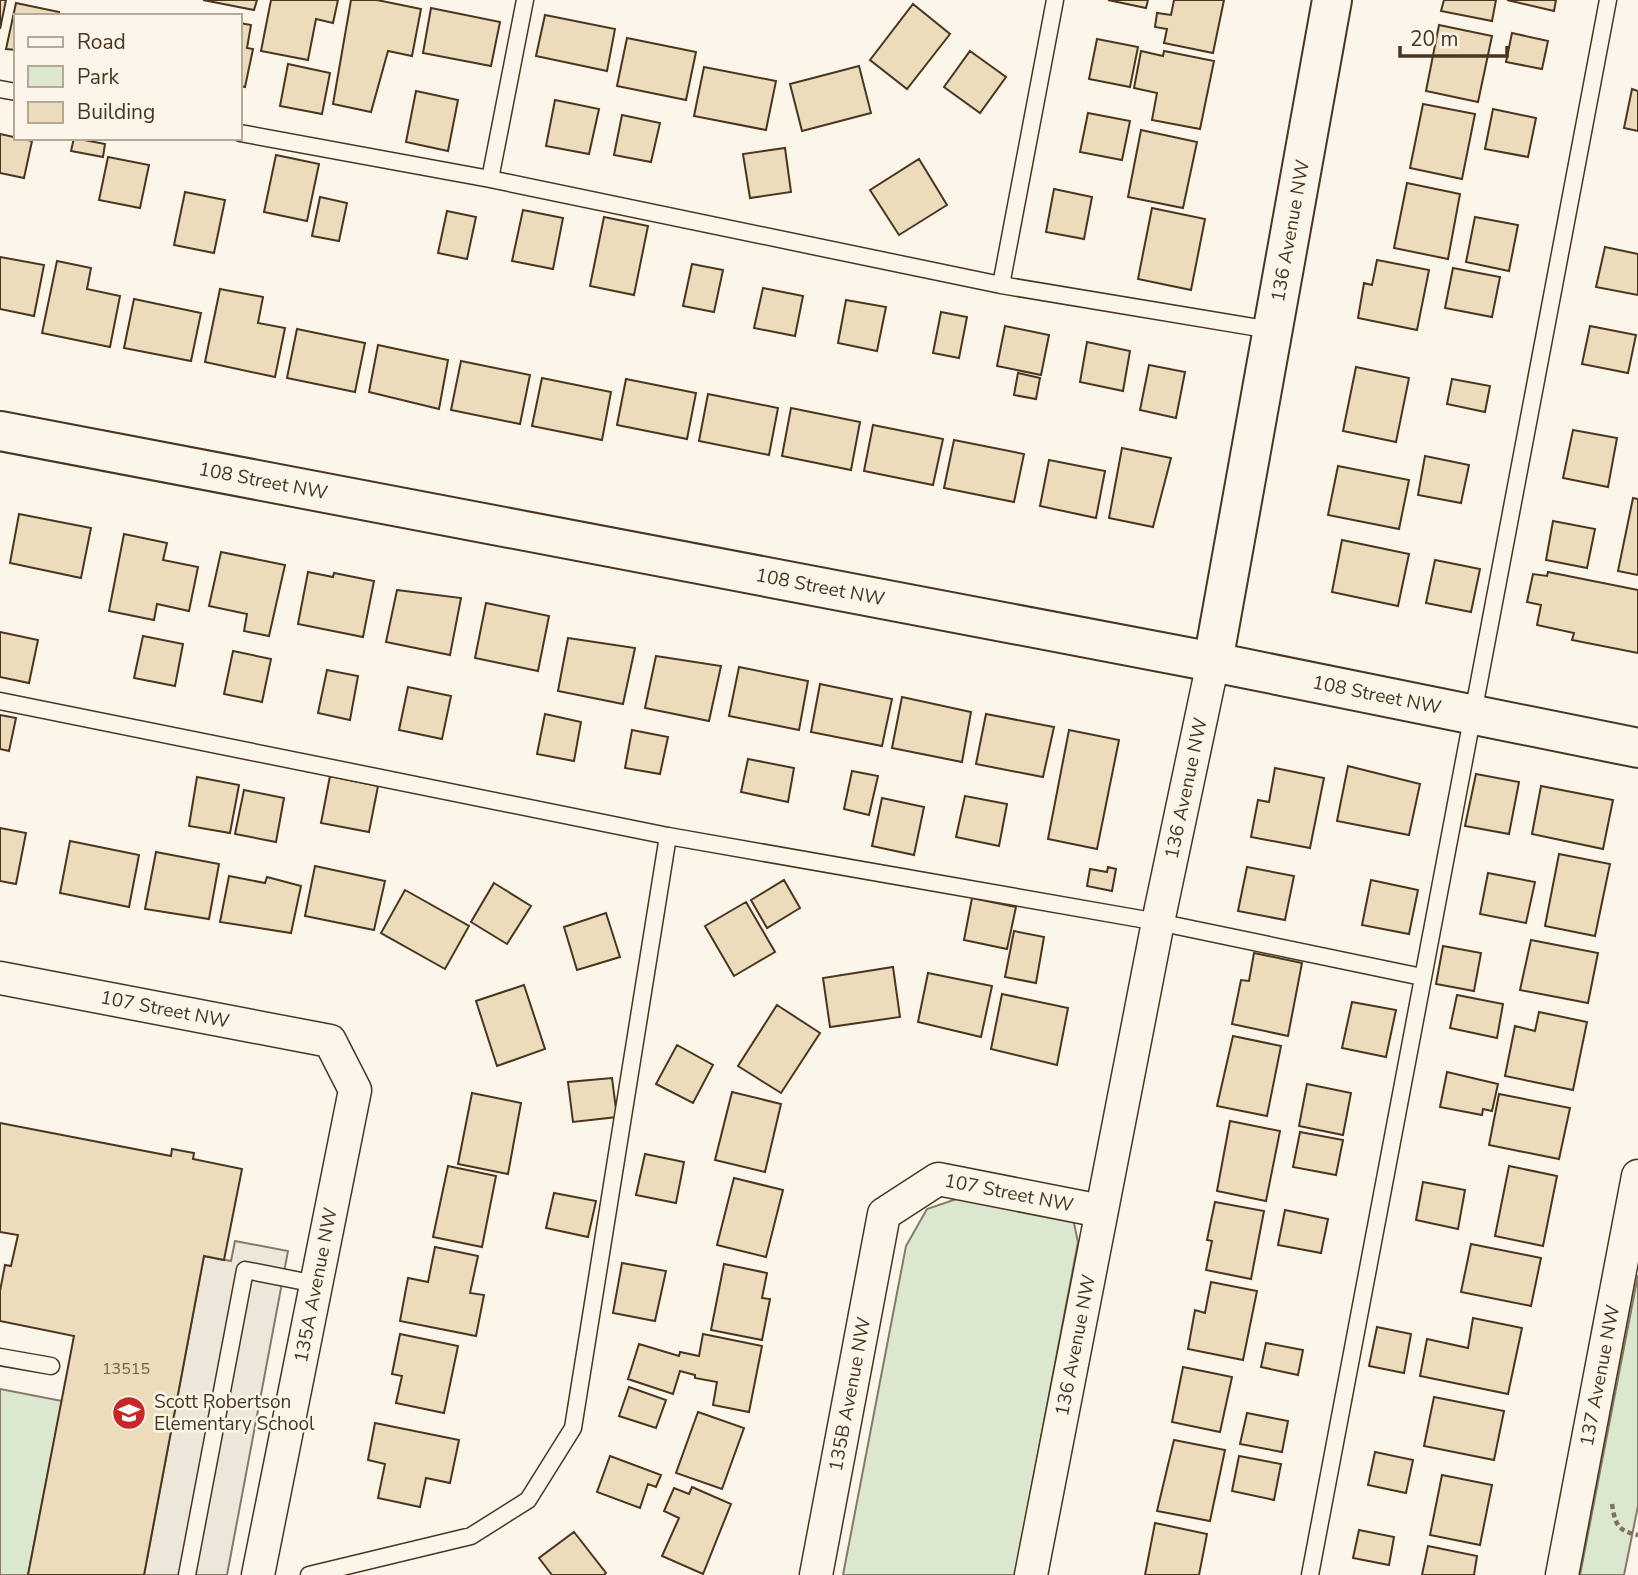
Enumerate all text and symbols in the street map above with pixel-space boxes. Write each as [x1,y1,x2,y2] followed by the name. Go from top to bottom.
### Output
[14,14,242,140] legend
[1400,14,1507,58] scale bar
[1410,25,1459,53] text: 20 m
[77,28,126,56] text: Road
[77,63,119,91] text: Park
[77,98,155,126] text: Building
[1265,158,1316,304] street label: 136 Avenue NW
[197,456,330,506] street label: 108 Street NW
[754,562,887,612] street label: 108 Street NW
[1310,669,1444,721] street label: 108 Street NW
[1159,715,1214,861] street label: 136 Avenue NW
[98,984,232,1035] street label: 107 Street NW
[942,1168,1076,1218] street label: 107 Street NW
[288,1205,344,1365] street label: 135A Avenue NW
[1049,1272,1102,1418] street label: 136 Avenue NW
[1574,1303,1626,1449] street label: 137 Avenue NW
[823,1315,877,1474] street label: 135B Avenue NW
[102,1358,150,1380] house number: 13515
[154,1389,315,1437] place label: Scott Robertson Elementary School
[110,1394,148,1432] school or university icon: Scott Robertson Elementary School

